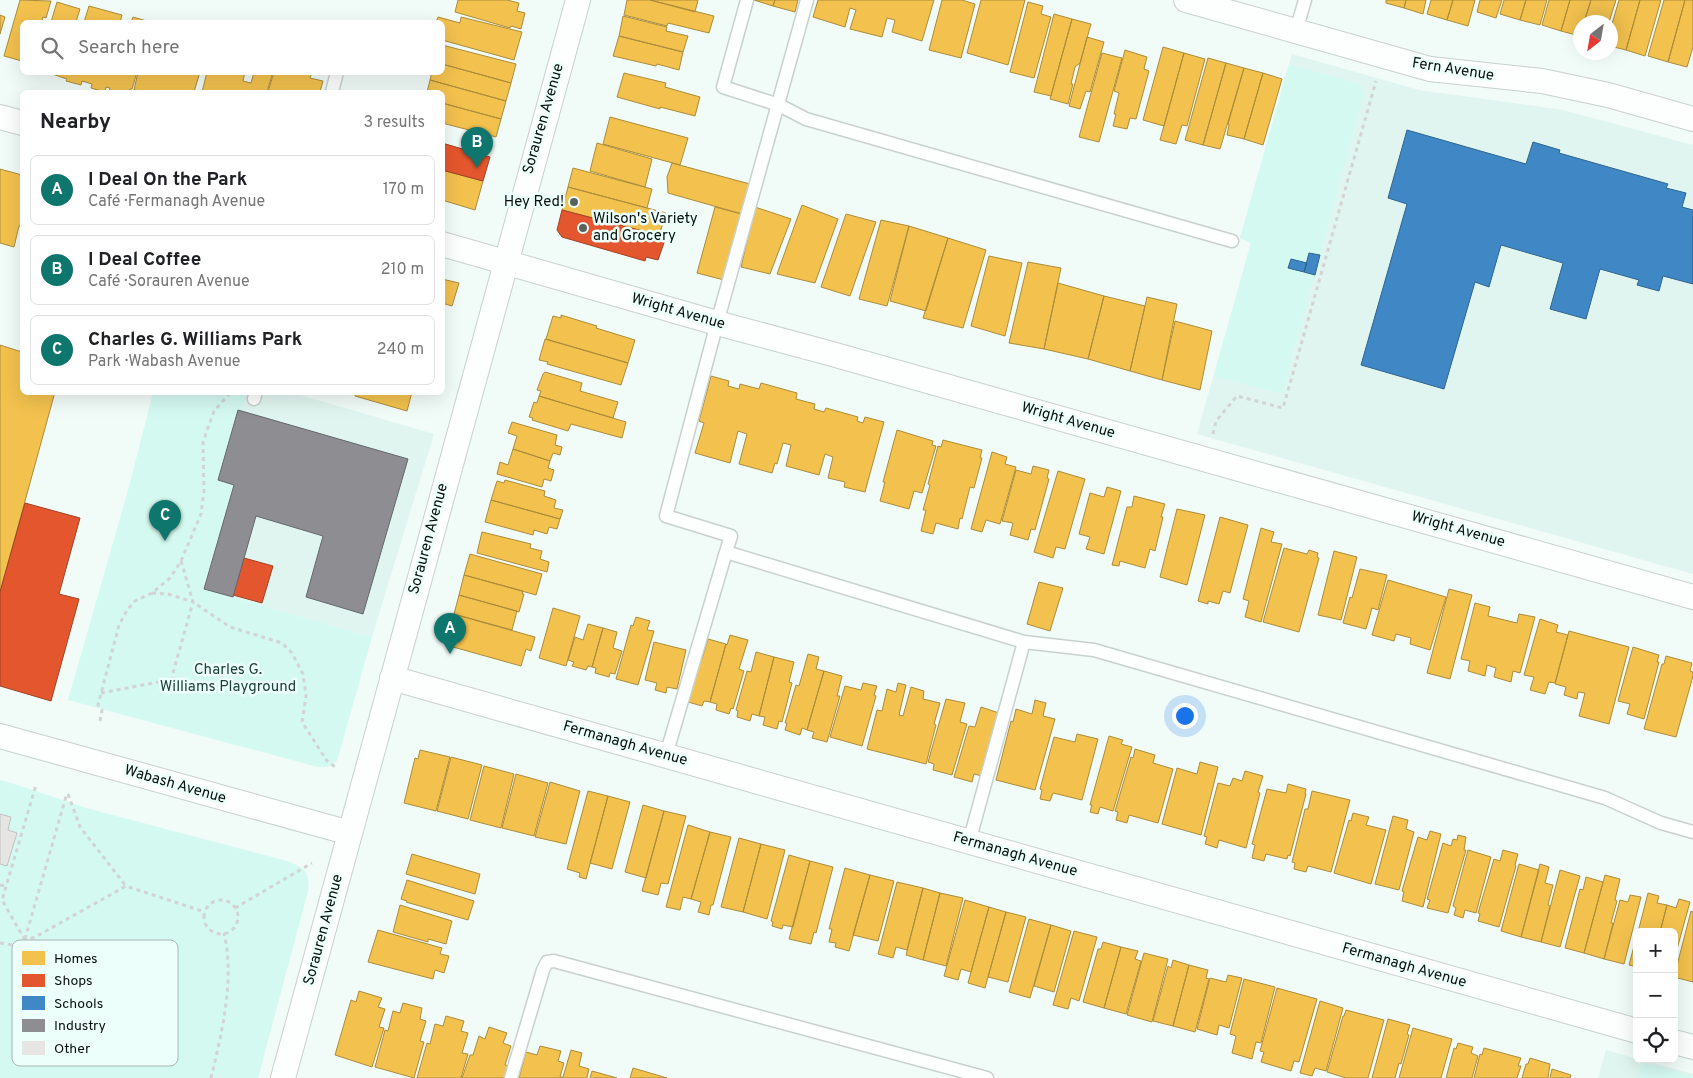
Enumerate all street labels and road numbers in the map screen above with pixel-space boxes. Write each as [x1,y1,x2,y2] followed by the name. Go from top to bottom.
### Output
[1411,54,1495,86] street label: Fern Avenue
[519,61,569,177] street label: Sorauren Avenue
[629,290,727,334] street label: Wright Avenue
[1019,399,1117,443] street label: Wright Avenue
[405,481,453,597] street label: Sorauren Avenue
[1409,508,1507,552] street label: Wright Avenue
[561,717,689,771] street label: Fermanagh Avenue
[122,761,228,809] street label: Wabash Avenue
[951,828,1079,882] street label: Fermanagh Avenue
[300,872,348,988] street label: Sorauren Avenue
[1340,939,1468,993] street label: Fermanagh Avenue

